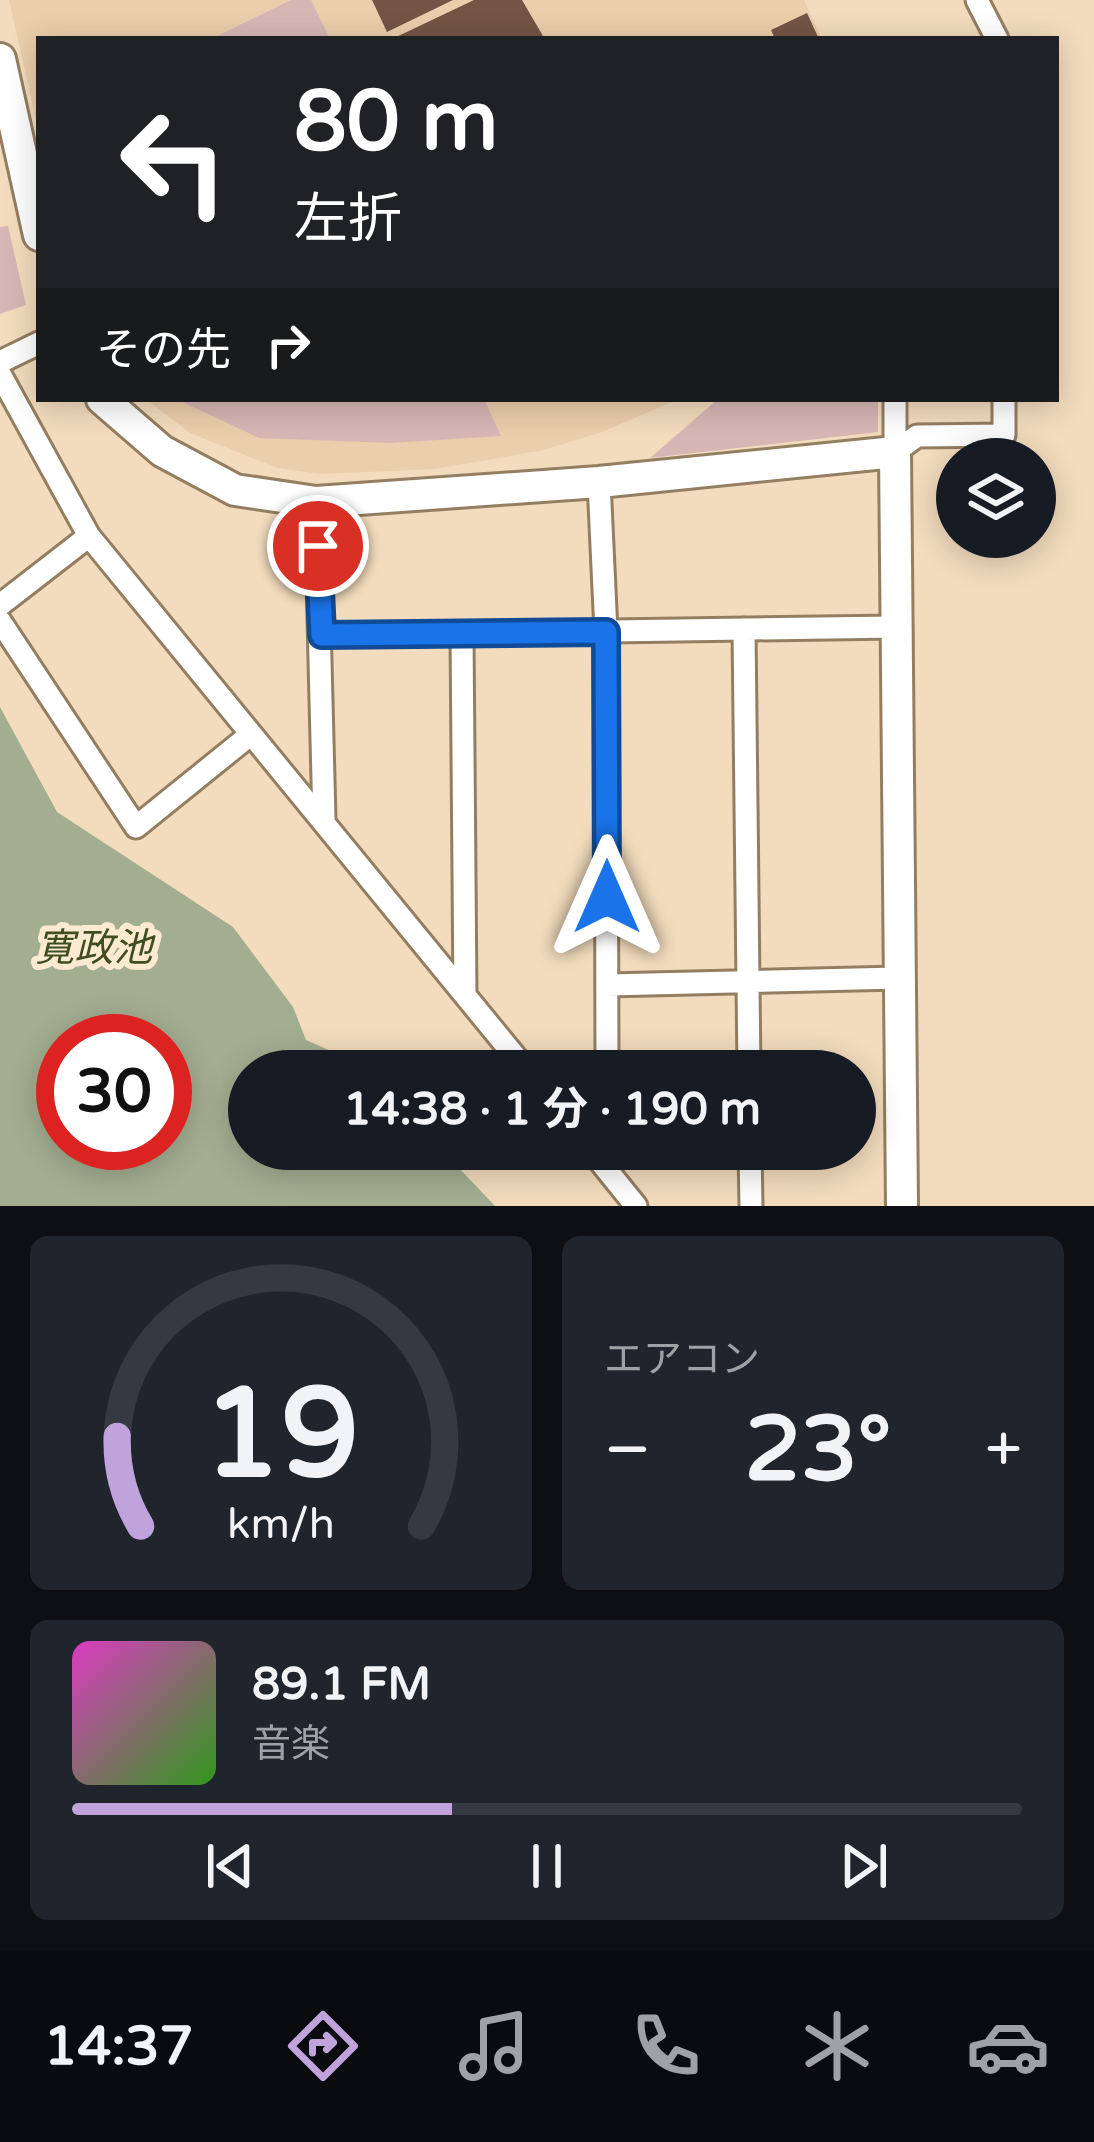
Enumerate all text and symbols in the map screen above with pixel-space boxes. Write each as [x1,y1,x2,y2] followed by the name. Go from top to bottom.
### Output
[294,72,498,173] text: 80 m
[96,84,252,240] icon: left
[294,187,402,252] text: 左折
[255,312,321,378] icon: right
[96,324,231,378] text: その先
[936,438,1056,558] map controls
[936,438,1056,558] button: layers
[267,495,369,597] pin
[285,513,351,579] icon: arrive
[544,834,670,960] position arrow
[35,925,156,972] water label: 寛政池
[36,1014,192,1170] speed limit sign: 30
[343,1083,761,1137] text: 14:38 · 1 分 · 190 m
[604,1336,760,1383] text: エアコン
[203,1360,359,1511] text: 19
[744,1396,891,1505] text: 23°
[604,1410,651,1490] text: −
[985,1410,1022,1490] text: +
[227,1499,335,1550] text: km/h
[252,1658,431,1712] text: 89.1 FM
[252,1721,330,1768] text: 音楽
[197,1833,263,1899] icon: previous
[514,1833,580,1899] icon: pause
[831,1833,897,1899] icon: next
[281,2004,365,2088] icon: directions
[452,2004,536,2088] icon: music
[624,2004,708,2088] icon: phone
[795,2004,879,2088] icon: climate
[966,2004,1050,2088] icon: car
[44,2014,193,2079] text: 14:37

